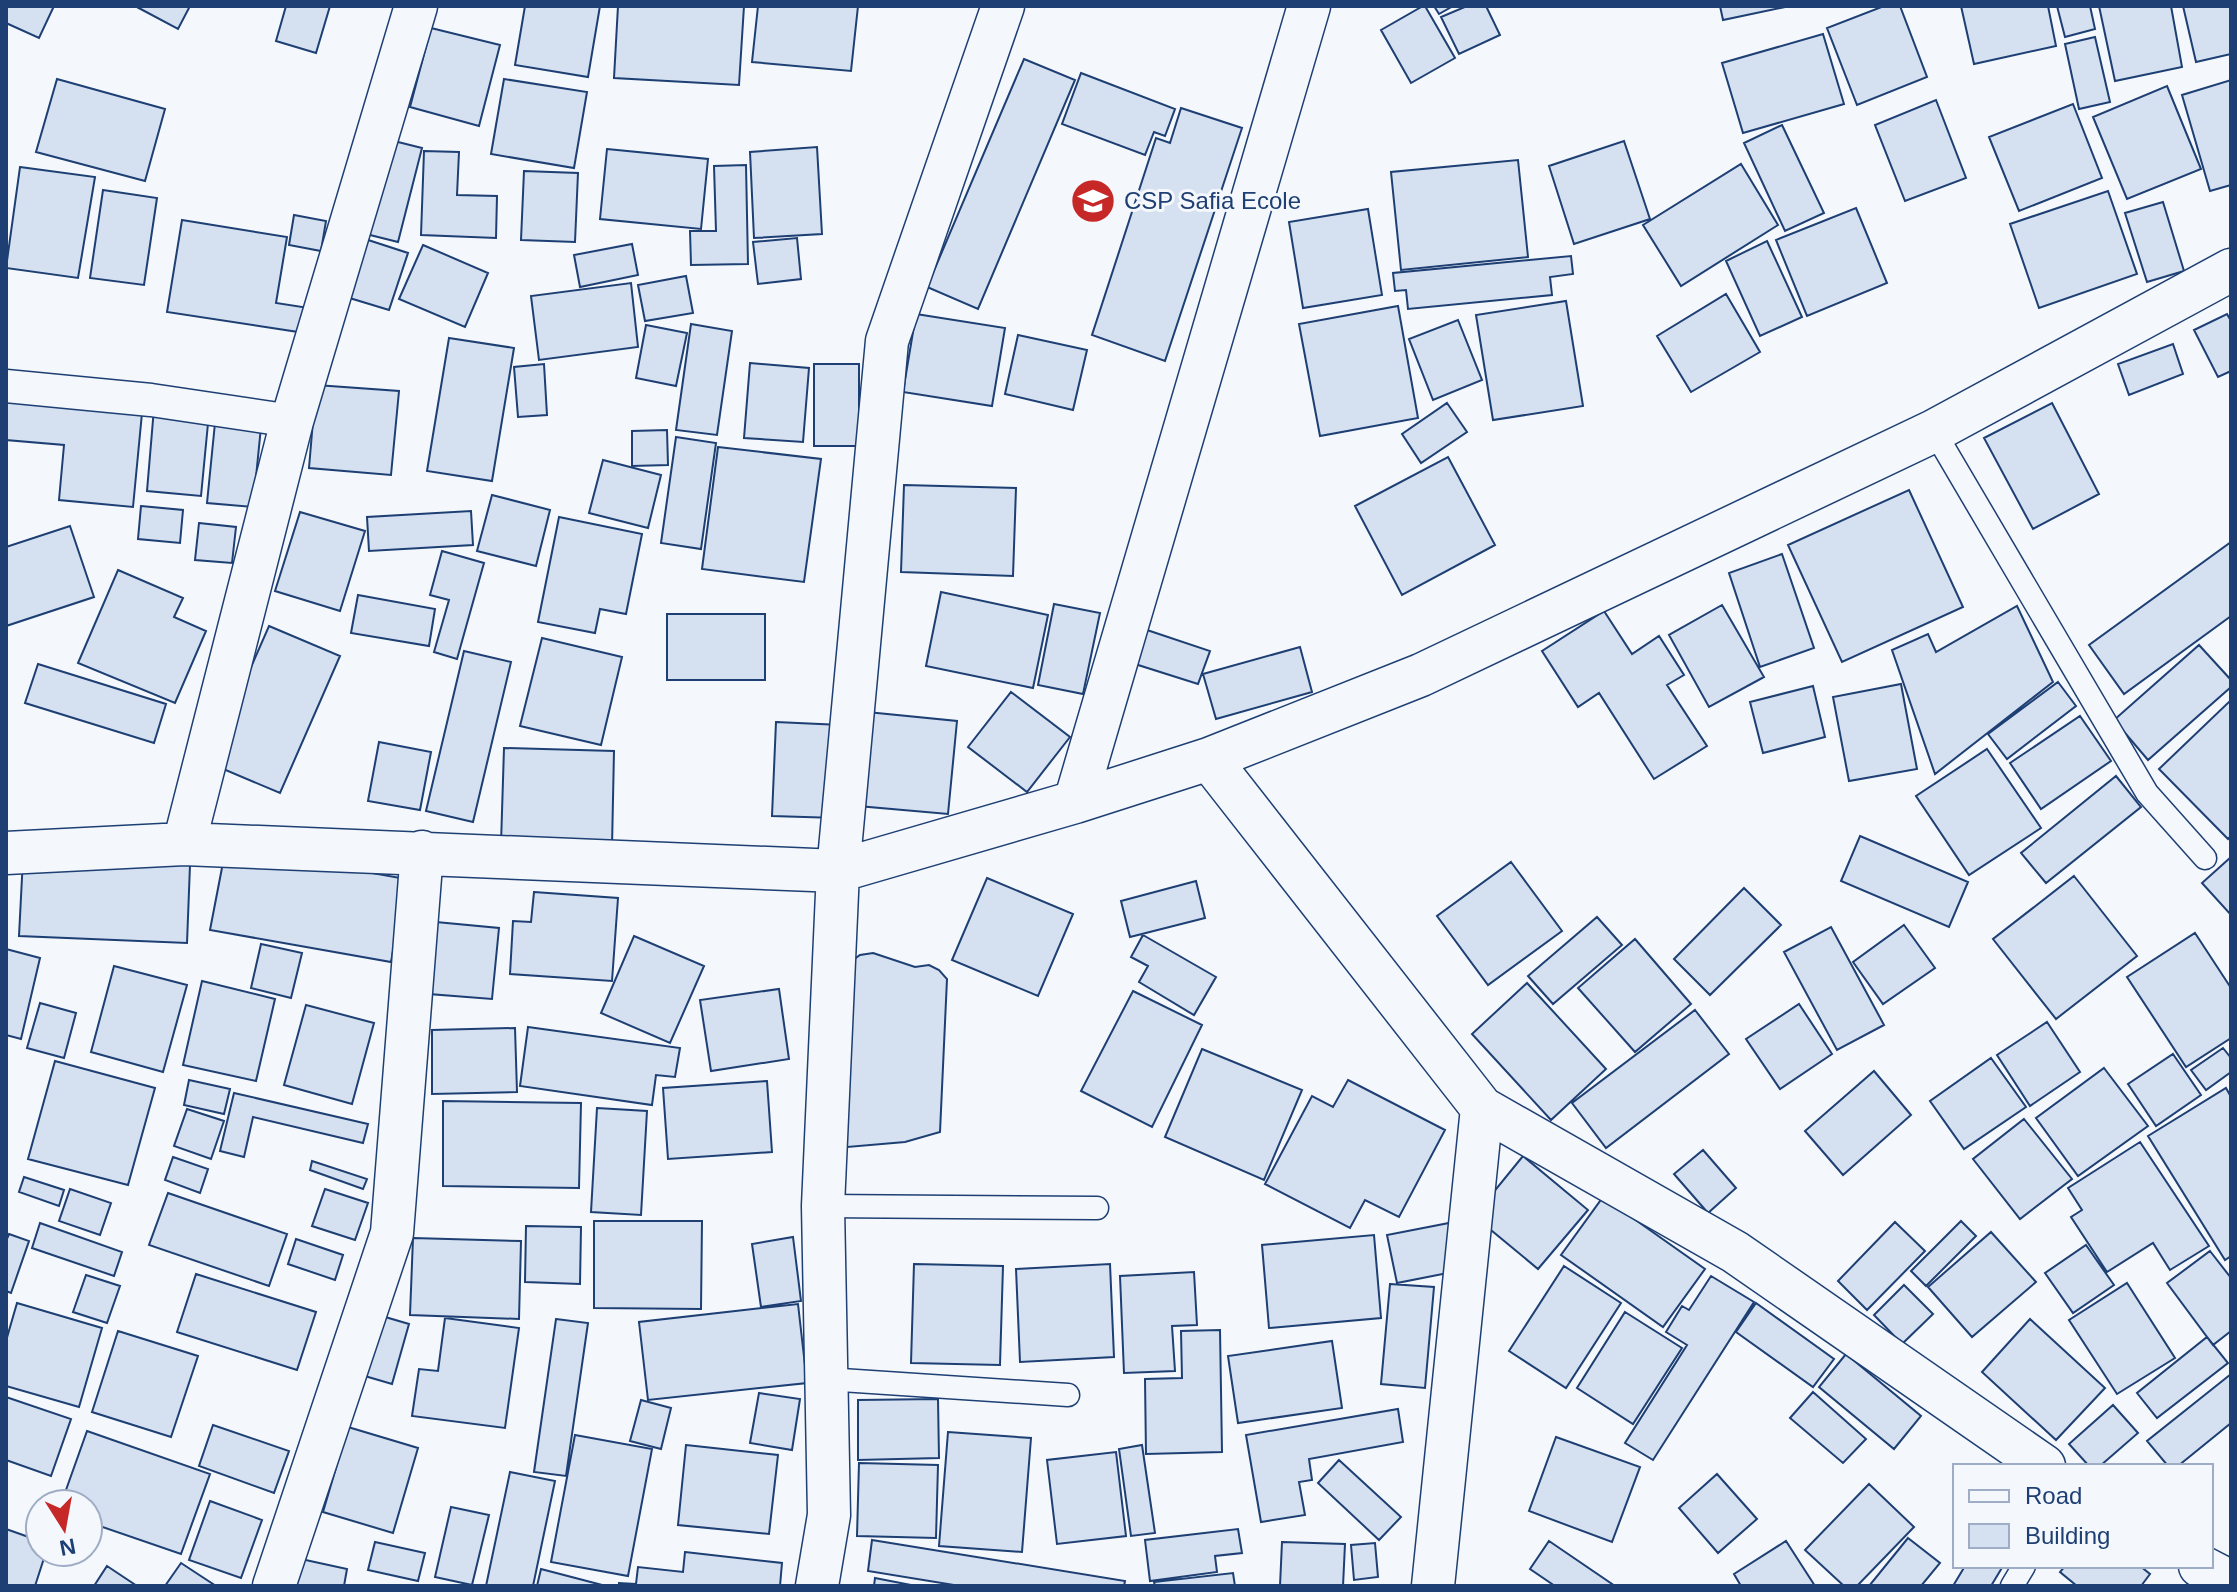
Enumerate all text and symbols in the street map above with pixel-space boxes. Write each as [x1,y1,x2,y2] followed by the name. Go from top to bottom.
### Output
[1069,177,1117,225] school or university icon: CSP Safia Ecole
[1124,187,1301,214] place label: CSP Safia Ecole
[1953,1464,2213,1568] legend
[2025,1482,2082,1509] text: Road
[24,1488,104,1568] north arrow
[2025,1522,2110,1549] text: Building
[58,1533,78,1561] text: N

